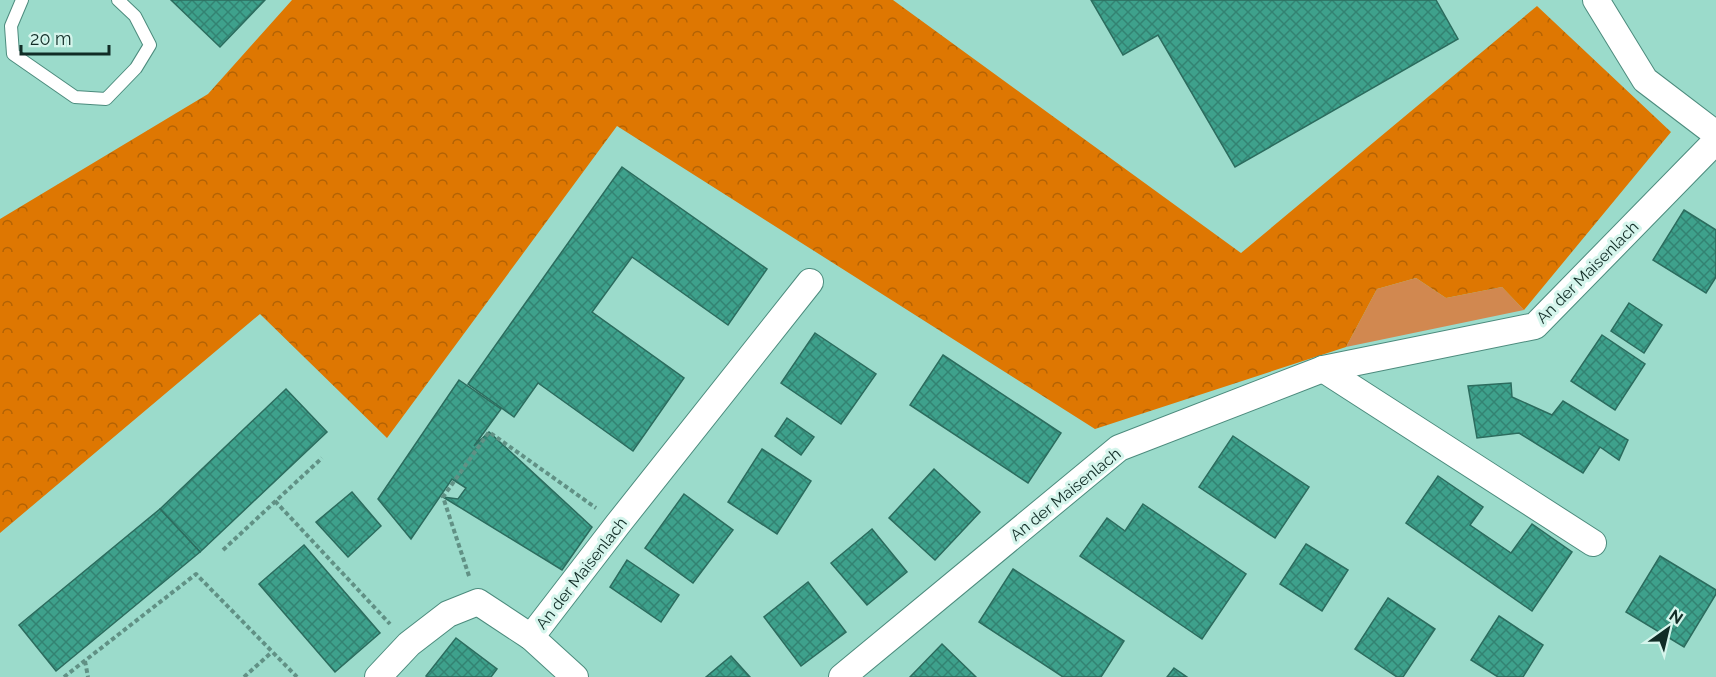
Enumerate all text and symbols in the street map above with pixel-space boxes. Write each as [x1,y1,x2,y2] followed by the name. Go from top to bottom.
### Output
[21,18,110,56] scale bar
[30,28,72,49] text: 20 m
[1532,217,1642,327] street label: An der Maisenlach
[1006,444,1124,545] street label: An der Maisenlach
[532,514,631,633] street label: An der Maisenlach
[1638,599,1698,659] north arrow
[1666,606,1686,628] text: N

